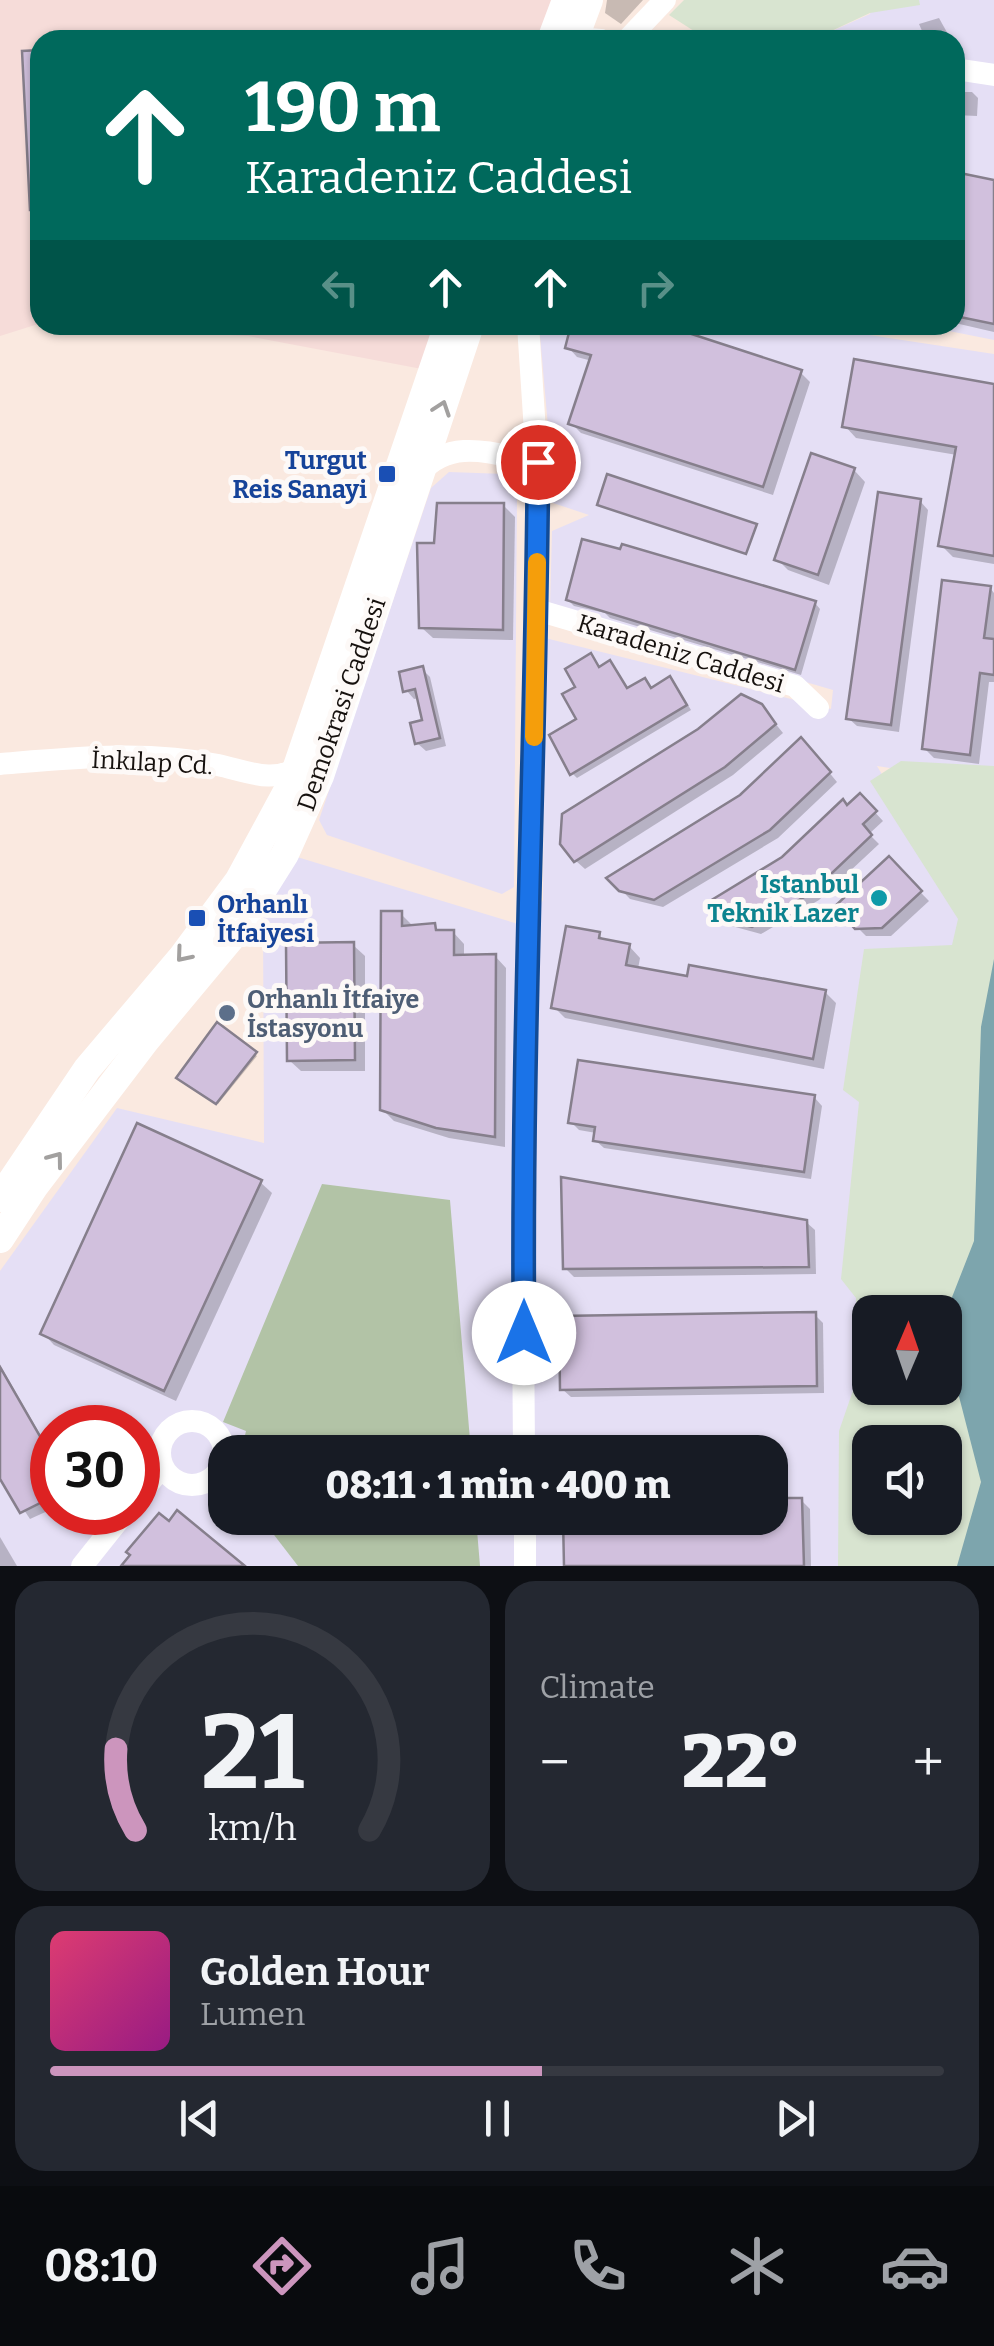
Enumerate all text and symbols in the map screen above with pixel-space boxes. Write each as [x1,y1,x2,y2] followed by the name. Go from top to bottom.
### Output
[245,66,440,150] text: 190 m
[80,70,210,200] icon: ahead
[245,151,632,205] text: Karadeniz Caddesi
[313,260,368,315] icon: left
[418,260,473,315] icon: ahead
[523,260,578,315] icon: ahead
[628,260,683,315] icon: right
[431,401,451,418] one-way arrow
[496,420,581,505] pin
[511,435,566,490] icon: arrive
[233,446,367,505] place label: Turgut Reis Sanayi
[376,463,398,485] marker: Turgut Reis Sanayi
[291,594,393,815] street label: Demokrasi Caddesi
[573,608,788,700] street label: Karadeniz Caddesi
[90,745,214,781] street label: İnkılap Cd.
[707,870,859,929] place label: Istanbul Teknik Lazer
[868,887,890,909] marker: Istanbul Teknik Lazer
[217,890,314,949] place label: Orhanlı İtfaiyesi
[186,907,208,929] marker: Orhanlı İtfaiyesi
[177,943,195,961] one-way arrow
[247,984,419,1044] place label: Orhanlı İtfaiye İstasyonu
[216,1002,238,1024] marker: Orhanlı İtfaiye İstasyonu
[44,1152,61,1170] one-way arrow
[472,1281,576,1385] position arrow
[852,1295,962,1405] north arrow
[852,1295,962,1535] map controls
[30,1405,160,1535] speed limit sign: 30
[852,1425,962,1535] button: sound
[325,1462,671,1508] text: 08:11 · 1 min · 400 m
[540,1668,655,1706] text: Climate
[201,1691,304,1816] text: 21
[682,1717,801,1807] text: 22°
[540,1730,570,1796] text: −
[913,1730,944,1796] text: +
[208,1807,296,1849] text: km/h
[200,1949,430,1995] text: Golden Hour
[200,1995,305,2033] text: Lumen
[172,2091,227,2146] icon: previous
[470,2091,525,2146] icon: pause
[768,2091,823,2146] icon: next
[247,2231,317,2301] icon: directions
[405,2231,475,2301] icon: music
[563,2231,633,2301] icon: phone
[722,2231,792,2301] icon: climate
[880,2231,950,2301] icon: car
[44,2239,158,2293] text: 08:10

